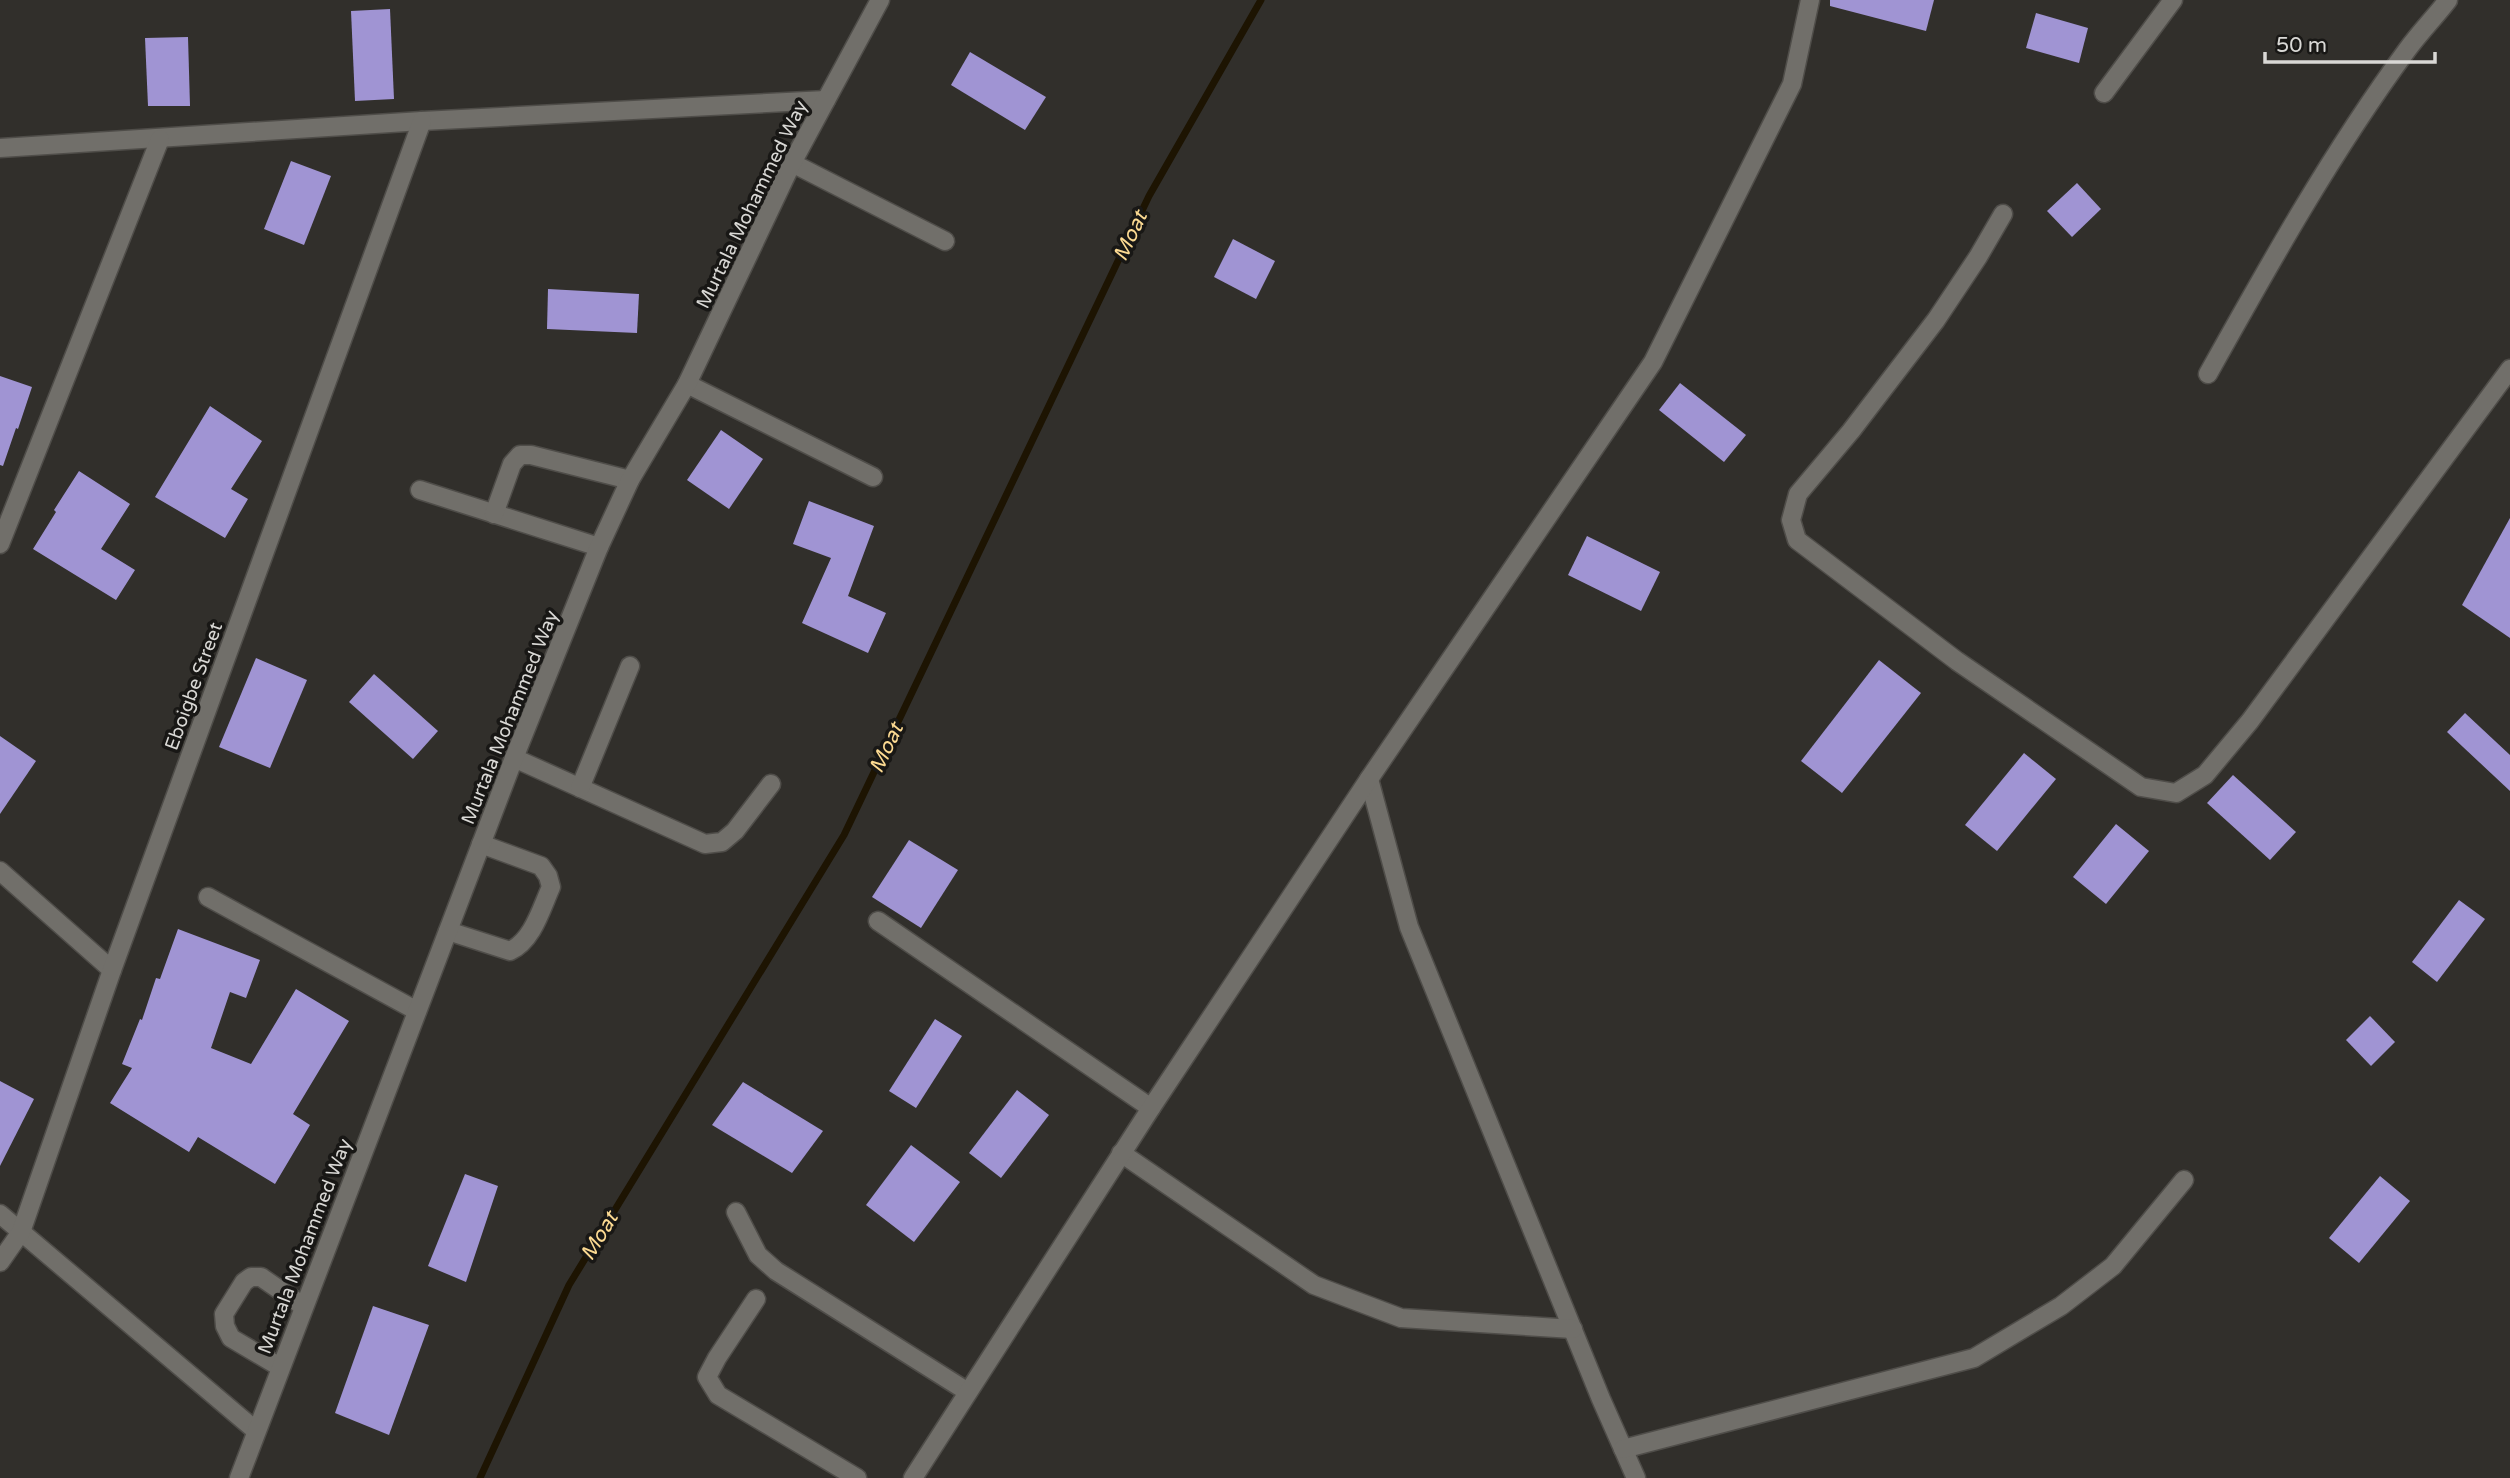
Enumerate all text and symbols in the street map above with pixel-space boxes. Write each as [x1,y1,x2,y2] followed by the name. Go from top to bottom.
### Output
[2265,21,2435,65] scale bar
[2276,33,2327,58] text: 50 m
[692,97,812,312] street label: Murtala Mohammed Way
[1108,205,1154,265] water label: Moat
[457,607,563,828] street label: Murtala Mohammed Way
[161,619,227,753] street label: Eboigbe Street
[864,717,910,777] water label: Moat
[254,1136,356,1357] street label: Murtala Mohammed Way
[575,1206,625,1265] water label: Moat

